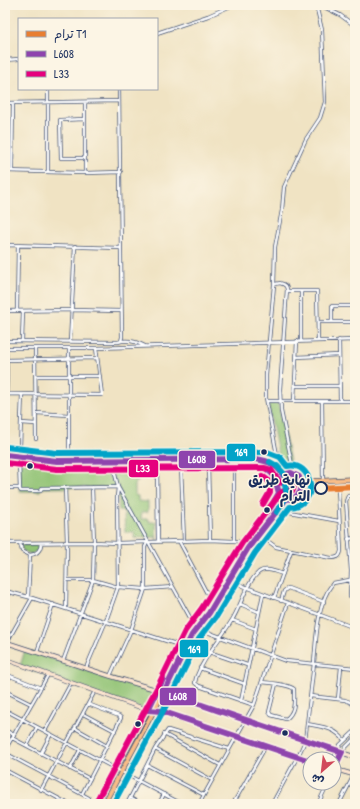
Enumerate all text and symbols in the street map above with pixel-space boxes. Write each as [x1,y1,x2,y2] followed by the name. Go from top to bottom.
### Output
[18,18,158,90] legend
[54,25,86,43] text: ترام T1
[54,45,74,62] text: L608
[54,65,69,82] text: L33
[226,443,256,462] line badge: 169
[235,445,247,459] text: 169
[259,447,269,457] unlabelled marker
[178,450,216,469] line badge: L608
[188,452,206,466] text: L608
[128,459,159,478] line badge: L33
[25,461,35,471] unlabelled marker
[136,461,150,475] text: L33
[248,470,310,507] place label: نهاية طريق الترام
[314,481,328,495] marker: نهاية طريق الترام
[262,505,272,515] unlabelled marker
[179,639,209,658] line badge: 169
[188,642,200,656] text: 169
[159,687,197,706] line badge: L608
[169,689,187,703] text: L608
[133,719,143,729] unlabelled marker
[280,728,290,738] unlabelled marker
[302,751,342,791] north arrow
[309,771,326,789] text: ش

